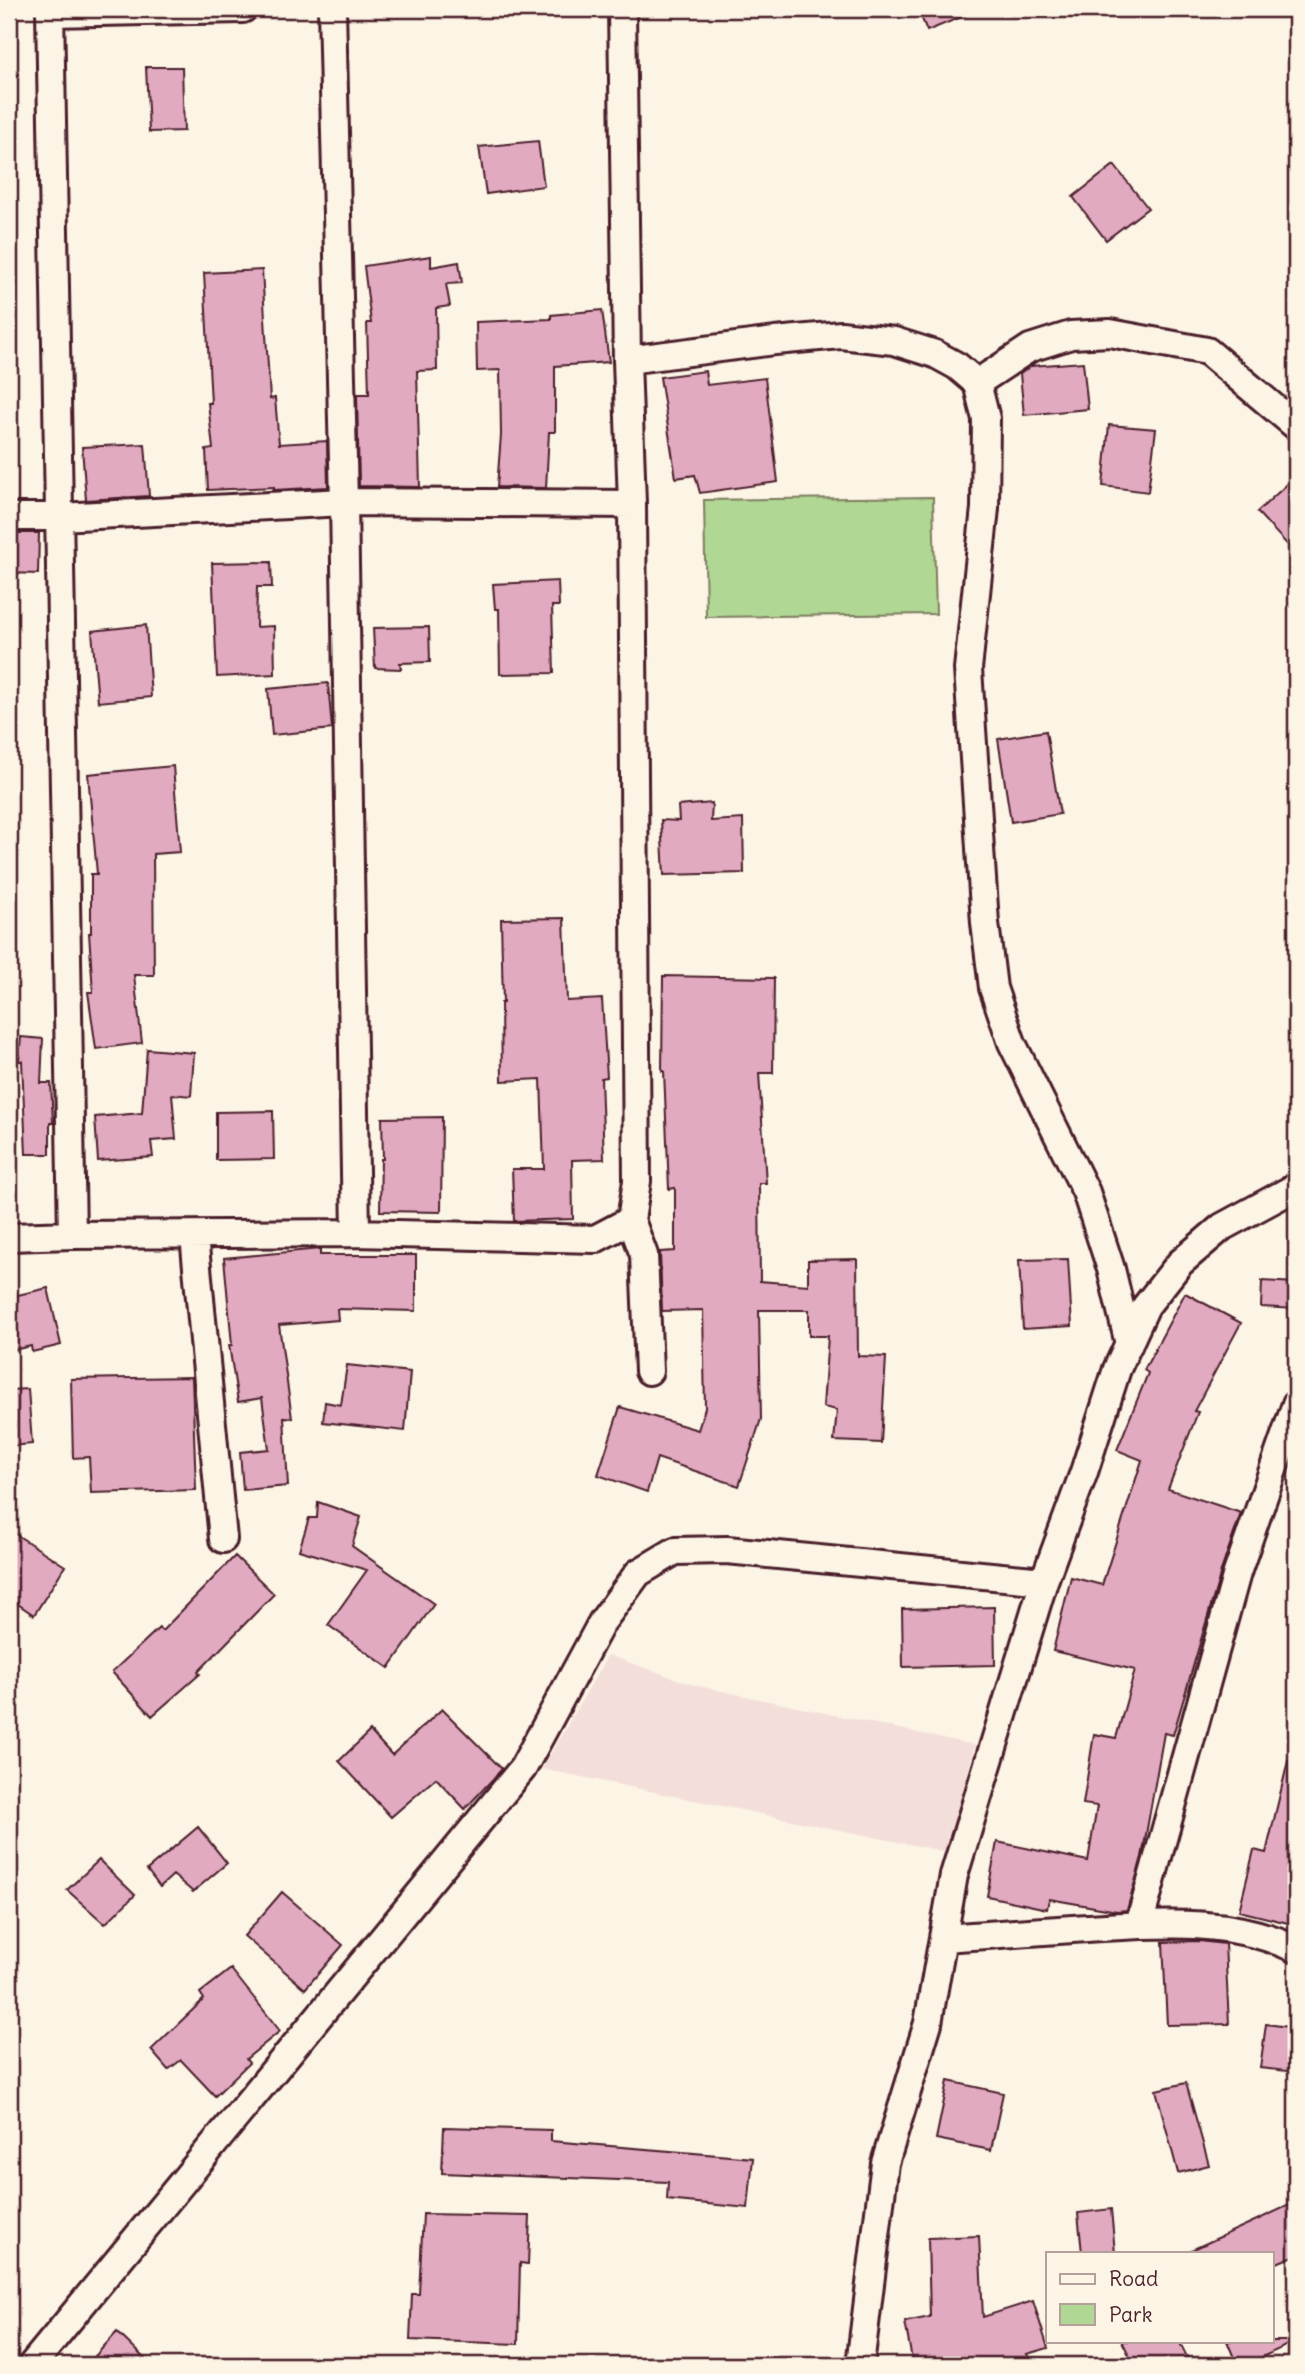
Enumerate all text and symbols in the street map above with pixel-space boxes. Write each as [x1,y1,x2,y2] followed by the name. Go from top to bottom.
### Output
[1046,2252,1274,2342] legend
[1109,2265,1158,2292] text: Road
[1109,2301,1152,2328] text: Park

